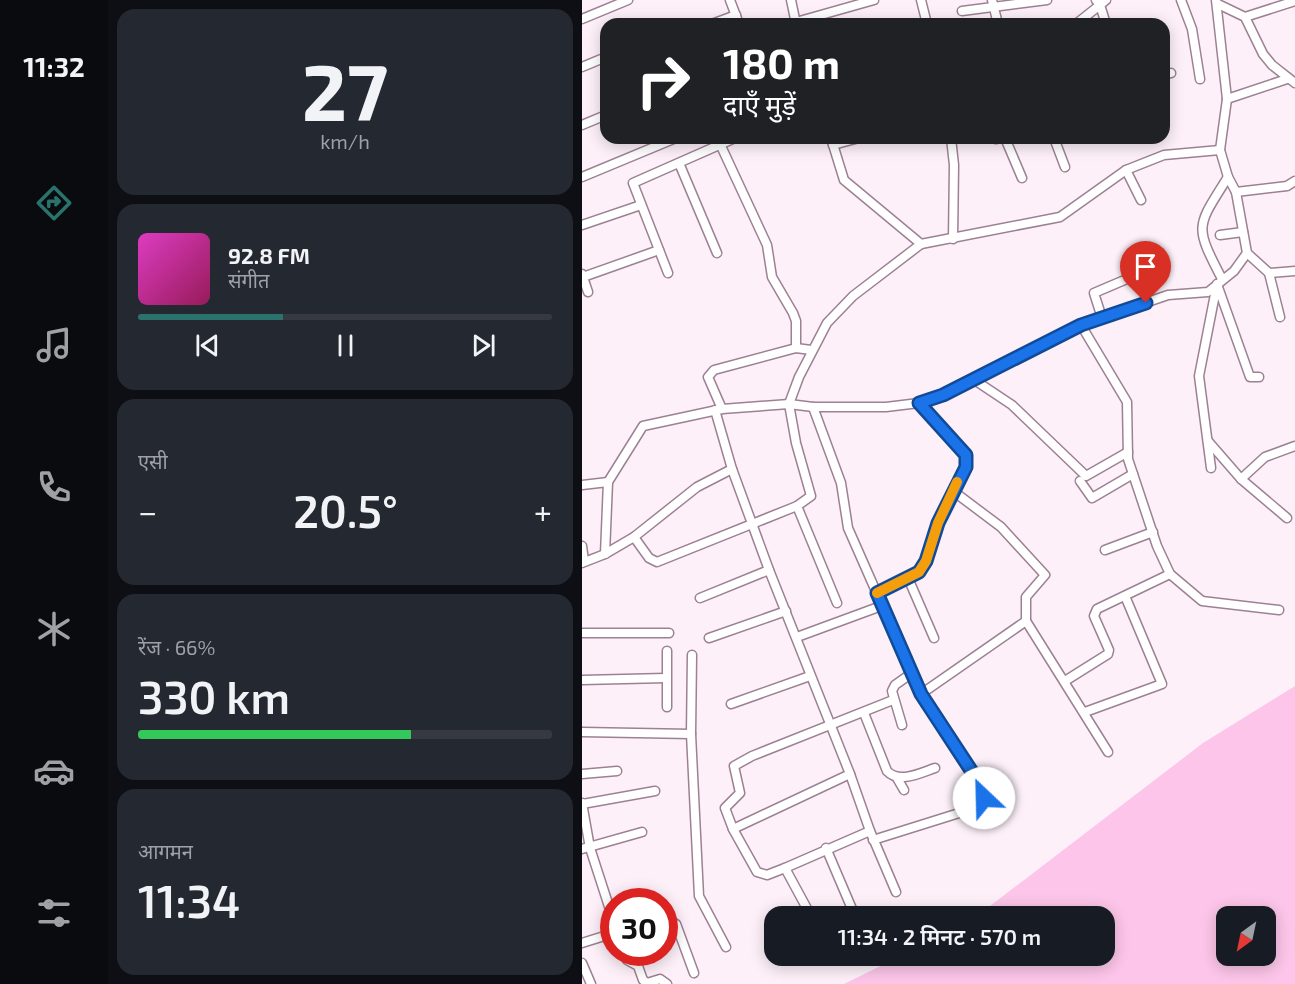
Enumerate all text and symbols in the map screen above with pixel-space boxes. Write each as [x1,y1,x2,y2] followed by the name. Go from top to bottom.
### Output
[723,37,840,87] text: 180 m
[624,42,702,120] icon: right
[302,43,388,137] text: 27
[23,50,85,82] text: 11:32
[723,88,796,120] text: दाएँ मुड़ें
[320,129,370,153] text: km/h
[33,182,75,224] icon: directions
[1120,241,1171,303] pin
[228,242,310,268] text: 92.8 FM
[1129,250,1162,283] icon: arrive
[228,268,269,292] text: संगीत
[33,324,75,366] icon: music
[191,329,224,362] icon: previous
[329,329,362,362] icon: pause
[467,329,500,362] icon: next
[138,449,168,473] text: एसी
[33,466,75,508] icon: phone
[293,483,398,537] text: 20.5°
[138,491,157,531] text: −
[534,491,552,531] text: +
[33,608,75,650] icon: climate
[138,635,215,659] text: रेंज · 66%
[138,669,290,723] text: 330 km
[33,750,75,792] icon: car
[952,766,1016,830] position arrow
[138,839,193,863] text: आगमन
[138,873,240,927] text: 11:34
[600,888,678,966] speed limit sign: 30
[33,892,75,934] icon: filters
[1216,906,1276,966] north arrow
[1216,906,1276,966] map controls
[838,923,1041,949] text: 11:34 · 2 मिनट · 570 m

